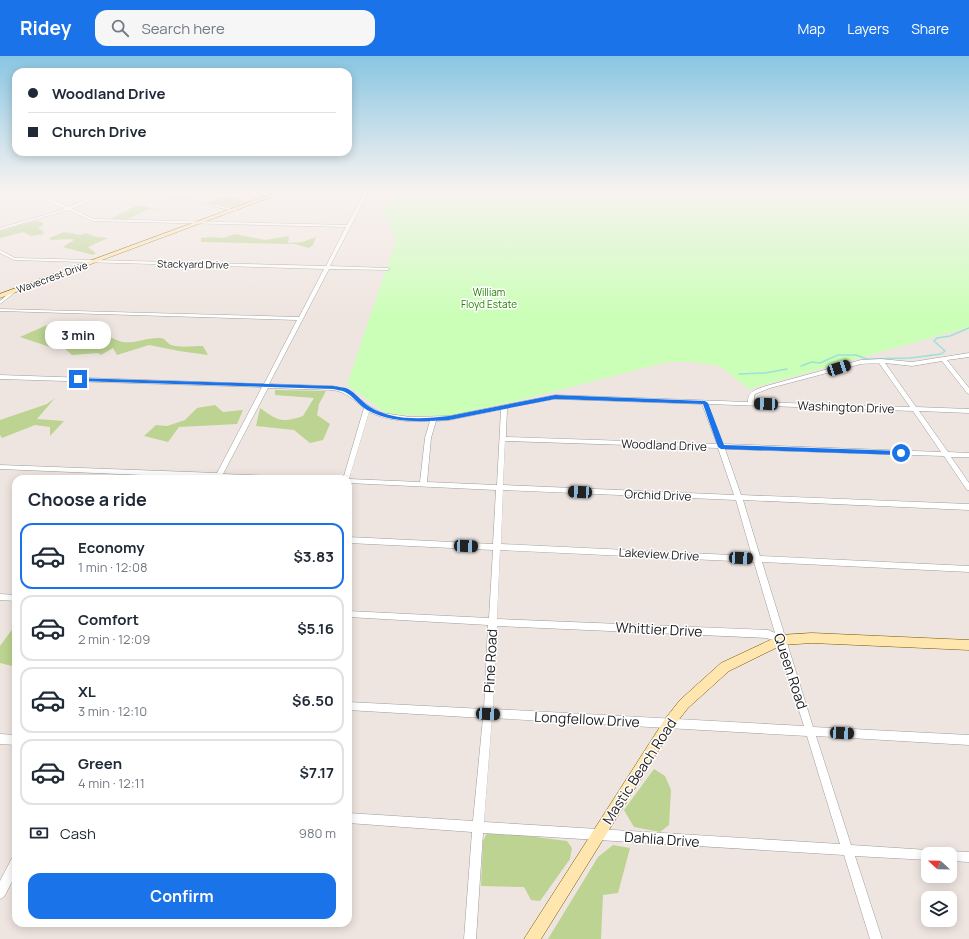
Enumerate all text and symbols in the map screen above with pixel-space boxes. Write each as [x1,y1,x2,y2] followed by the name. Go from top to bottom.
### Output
[95,10,375,46] search box
[20,15,71,41] text: Ridey
[109,17,131,39] icon: search
[141,18,225,39] text: Search here
[797,19,825,38] text: Map
[847,19,889,38] text: Layers
[911,19,949,38] text: Share
[52,83,166,104] text: Woodland Drive
[52,121,146,142] text: Church Drive
[157,256,229,272] street label: Stackyard Drive
[15,258,90,296] street label: Wavecrest Drive
[461,285,517,311] park label: William Floyd Estate
[45,321,111,349] callout: 3 min
[61,326,95,344] text: 3 min
[826,359,852,377] car
[69,370,87,388] route end
[797,397,895,417] street label: Washington Drive
[754,398,778,410] car
[621,435,707,455] street label: Woodland Drive
[892,444,910,462] route start
[568,485,592,499] car
[624,485,692,505] street label: Orchid Drive
[28,487,147,511] text: Choose a ride
[78,537,145,558] text: Economy
[30,538,66,574] icon: car
[454,540,478,552] car
[618,543,700,565] street label: Lakeview Drive
[293,546,334,567] text: $3.83
[729,551,753,565] car
[78,558,147,576] text: 1 min · 12:08
[78,609,139,630] text: Comfort
[30,610,66,646] icon: car
[615,617,703,641] street label: Whittier Drive
[297,618,334,639] text: $5.16
[479,628,501,694] street label: Pine Road
[78,630,150,648] text: 2 min · 12:09
[770,631,812,711] street label: Queen Road
[78,681,96,702] text: XL
[30,682,66,718] icon: car
[292,690,334,711] text: $6.50
[78,702,147,720] text: 3 min · 12:10
[476,707,500,721] car
[534,707,640,731] street label: Longfellow Drive
[598,714,680,828] street label: Mastic Beach Road
[830,726,854,740] car
[78,753,122,774] text: Green
[30,754,66,790] icon: car
[300,762,334,783] text: $7.17
[78,774,145,792] text: 4 min · 12:11
[28,822,50,844] icon: cash
[60,823,96,844] text: Cash
[299,824,336,842] text: 980 m
[624,827,700,851] street label: Dahlia Drive
[921,847,957,883] north arrow
[921,847,957,927] map controls
[28,873,336,919] button: Confirm
[921,891,957,927] button: layers

